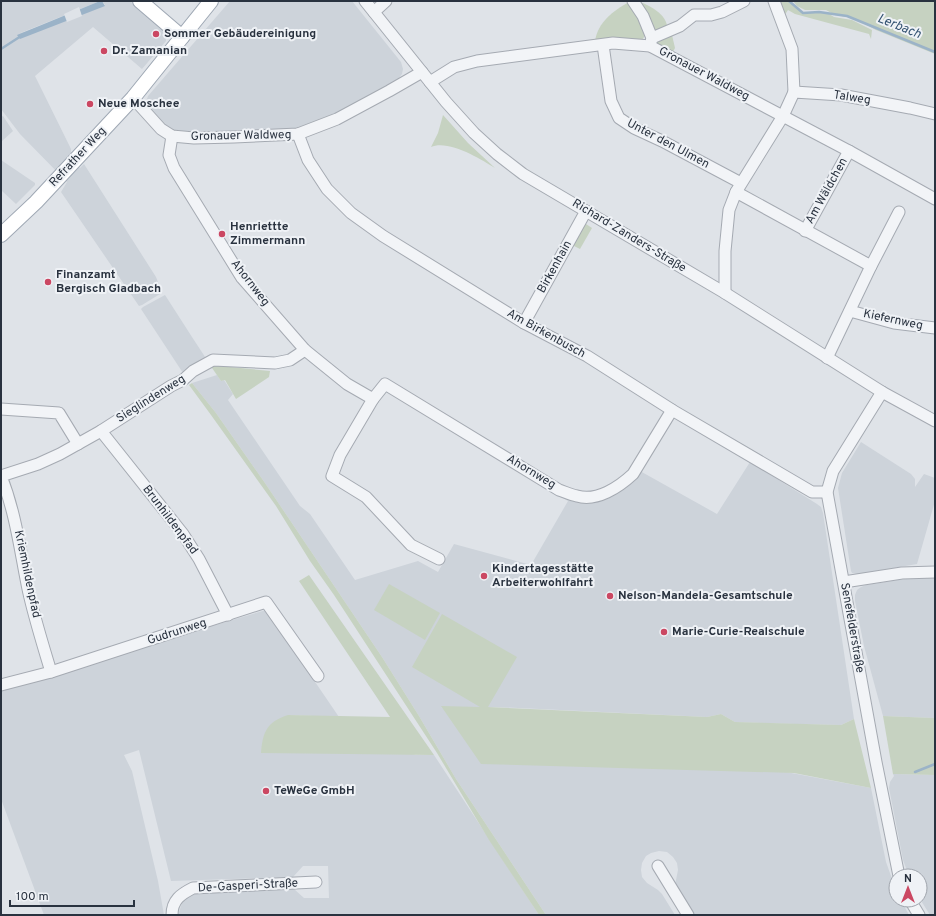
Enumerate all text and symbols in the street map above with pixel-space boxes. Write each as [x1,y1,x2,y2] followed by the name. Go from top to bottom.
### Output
[875,11,923,43] water label: Lerbach
[164,26,316,42] place label: Sommer Gebäudereinigung
[151,29,161,39] marker: Sommer Gebäudereinigung
[112,43,187,59] place label: Dr. Zamanian
[656,43,752,105] street label: Gronauer Waldweg
[99,46,109,56] marker: Dr. Zamanian
[832,87,872,109] street label: Talweg
[98,96,180,112] place label: Neue Moschee
[85,99,95,109] marker: Neue Moschee
[624,116,712,172] street label: Unter den Ulmen
[46,123,110,191] street label: Refrather Weg
[190,127,292,145] street label: Gronauer Waldweg
[802,155,852,227] street label: Am Wäldchen
[569,196,689,276] street label: Richard-Zanders-Straße
[230,219,305,249] place label: Henriettte Zimmermann
[217,229,227,239] marker: Henriettte Zimmermann
[534,238,576,296] street label: Birkenhain
[227,256,273,310] street label: Ahornweg
[56,267,161,297] place label: Finanzamt Bergisch Gladbach
[43,277,53,287] marker: Finanzamt Bergisch Gladbach
[504,306,588,362] street label: Am Birkenbusch
[862,306,924,334] street label: Kiefernweg
[113,371,189,427] street label: Sieglindenweg
[503,451,559,493] street label: Ahornweg
[139,482,201,558] street label: Brunhildenpfad
[10,529,44,619] street label: Kriemhildenpfad
[492,561,594,591] place label: Kindertagesstätte Arbeiterwohlfahrt
[479,571,489,581] marker: Kindertagesstätte Arbeiterwohlfahrt
[836,582,868,674] street label: Senefelderstraße
[618,588,793,604] place label: Nelson-Mandela-Gesamtschule
[605,591,615,601] marker: Nelson-Mandela-Gesamtschule
[145,615,209,649] street label: Gudrunweg
[672,624,805,640] place label: Marie-Curie-Realschule
[659,627,669,637] marker: Marie-Curie-Realschule
[274,783,355,799] place label: TeWeGe GmbH
[261,786,271,796] marker: TeWeGe GmbH
[888,868,928,908] north arrow
[904,872,912,886] text: N
[197,875,299,897] street label: De-Gasperi-Straße
[10,882,134,908] scale bar
[16,889,49,905] text: 100 m

